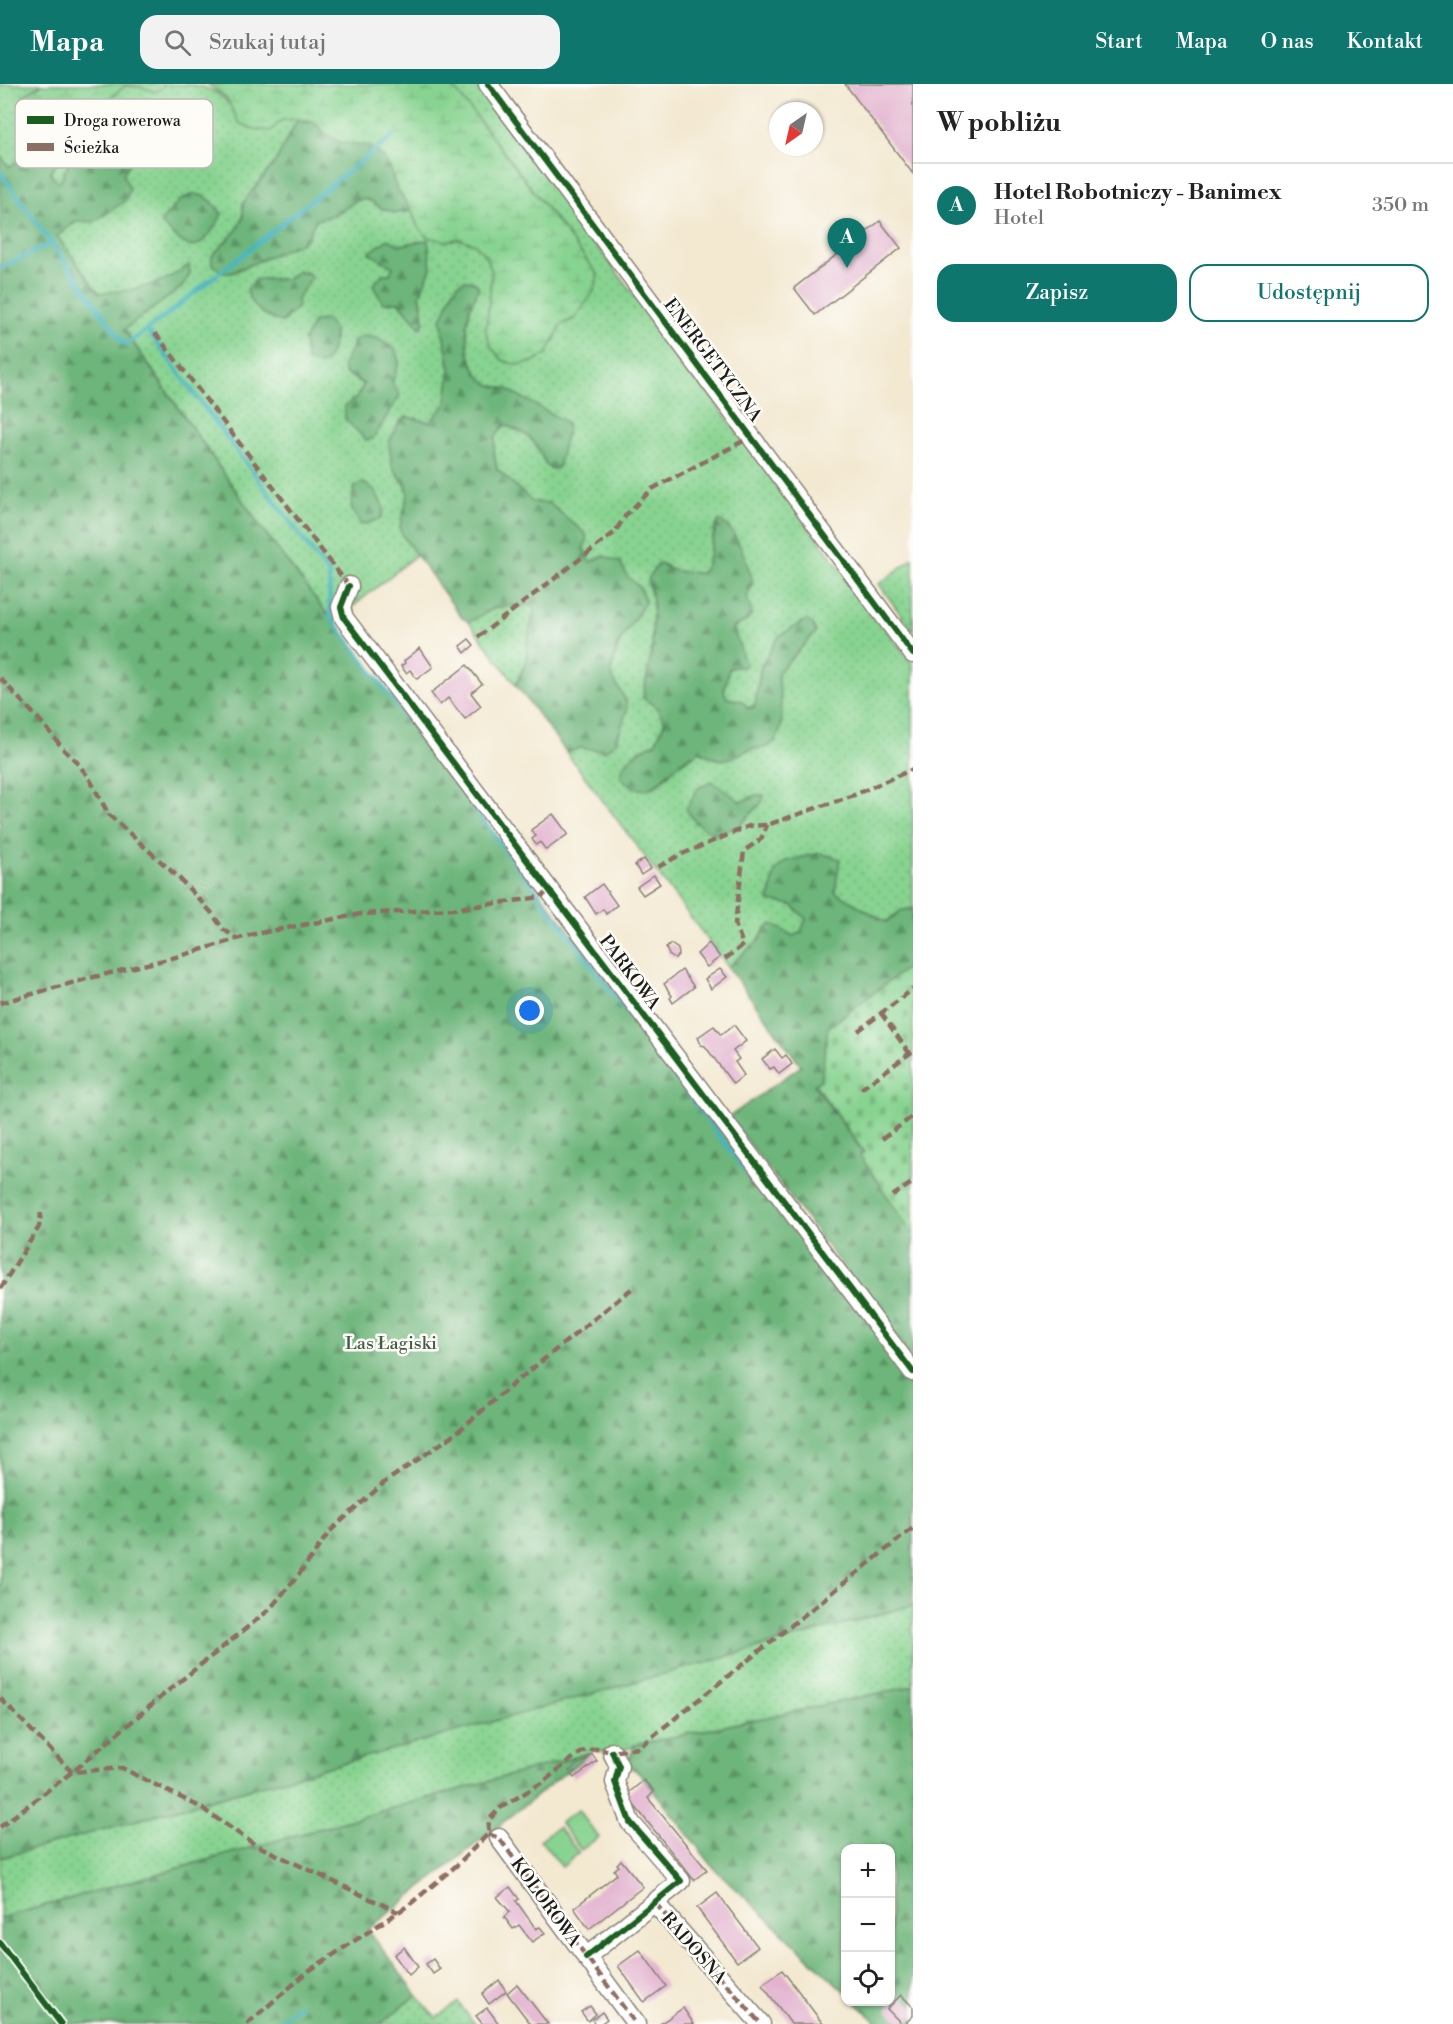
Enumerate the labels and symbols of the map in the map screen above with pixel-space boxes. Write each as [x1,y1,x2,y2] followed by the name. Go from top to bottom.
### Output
[15,99,213,168] legend
[769,102,823,156] north arrow
[64,111,182,131] text: Droga rowerowa
[64,136,120,158] text: Ścieżka
[828,218,866,268] pin: A
[658,294,767,427] street label: ENERGETYCZNA
[594,930,666,1015] street label: PARKOWA
[515,996,544,1025] your location
[345,1332,437,1355] park label: Las Łagiski
[505,1853,586,1952] street label: KOLOROWA
[656,1907,732,1990] street label: RADOSNA

